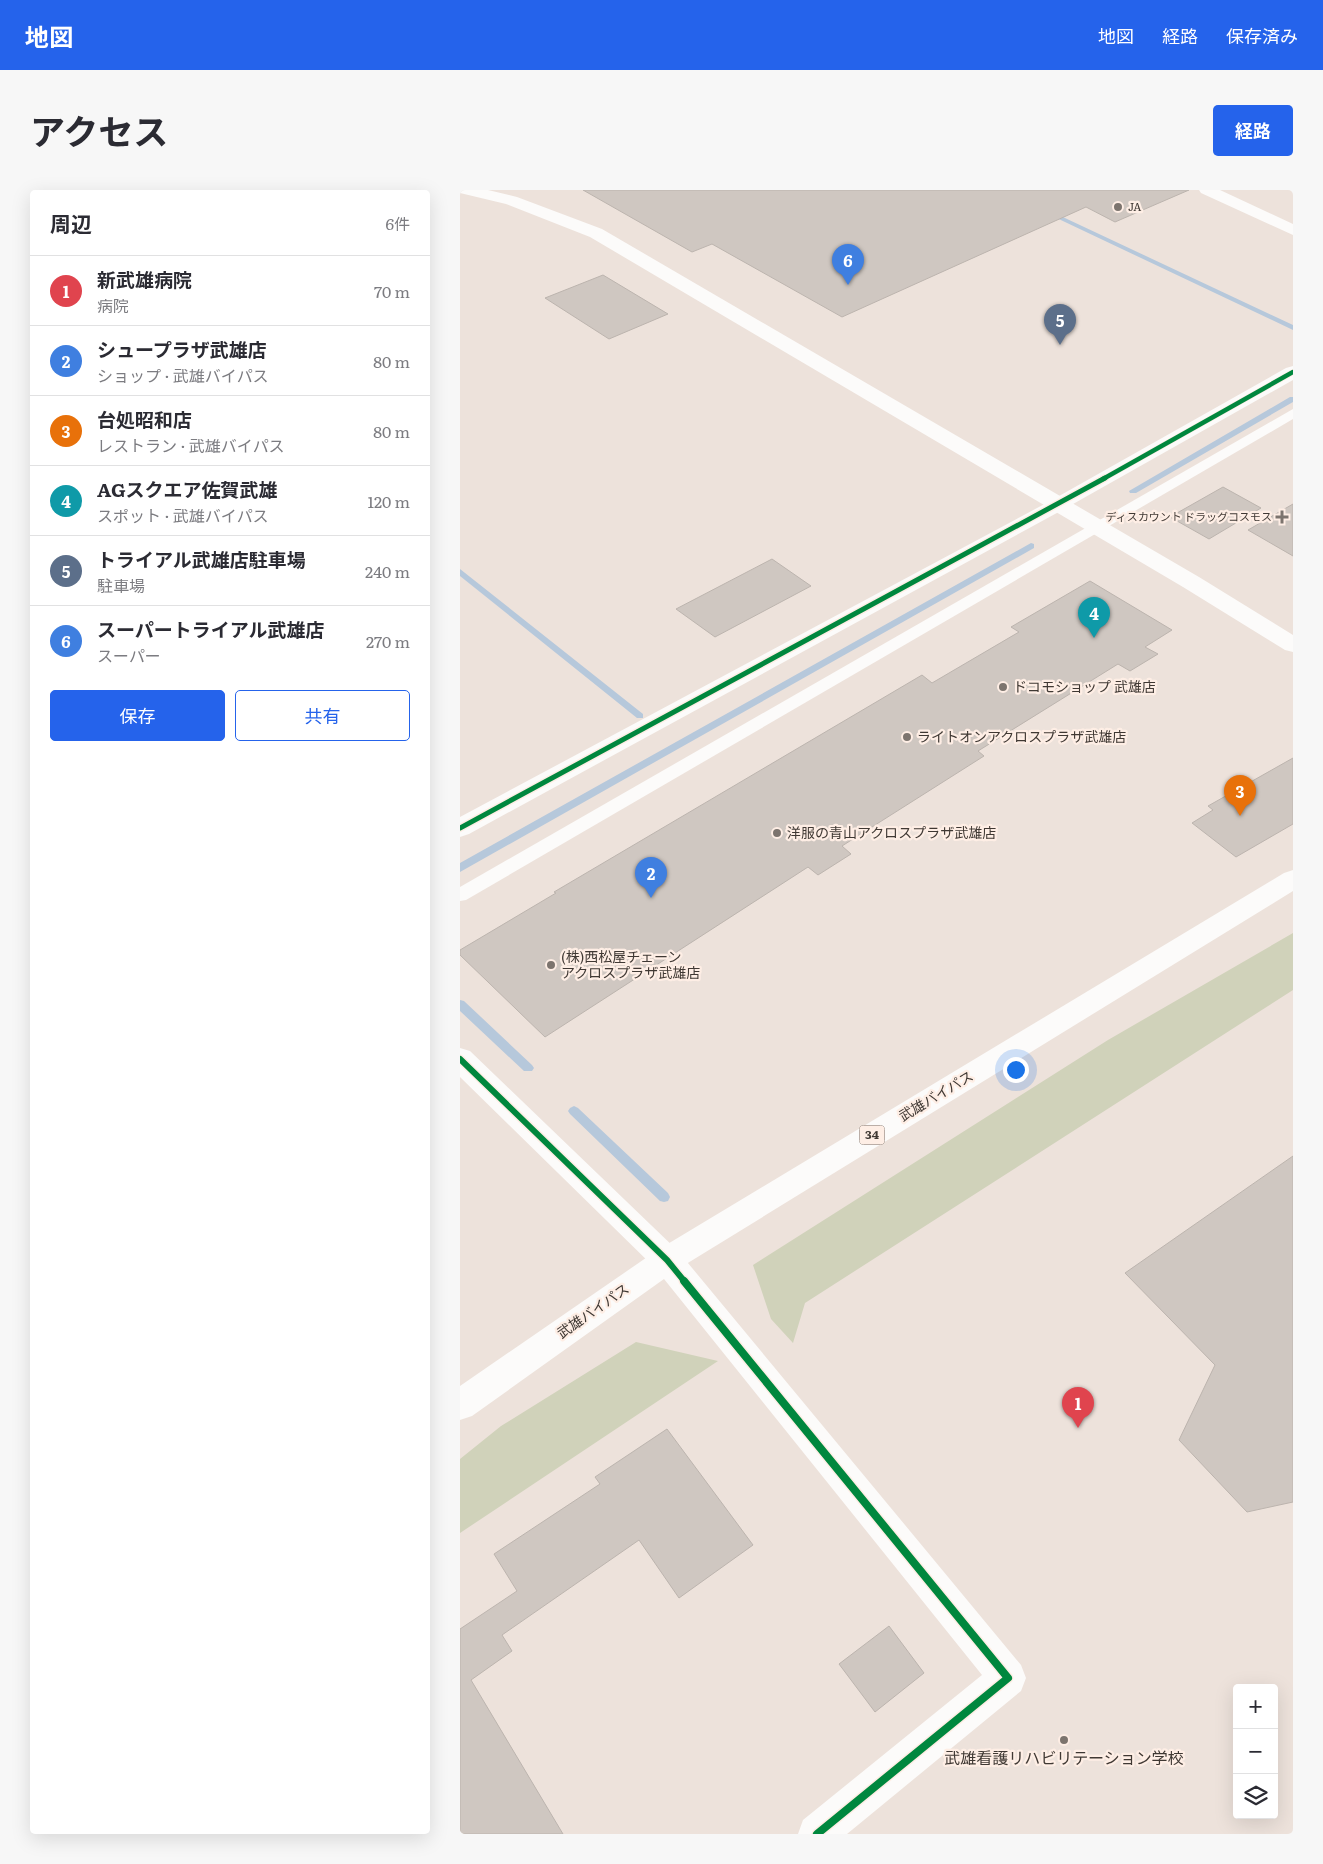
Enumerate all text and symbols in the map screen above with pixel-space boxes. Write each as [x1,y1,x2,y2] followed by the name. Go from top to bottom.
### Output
[25,18,73,53] text: 地図
[1098,22,1134,49] text: 地図
[1162,22,1198,49] text: 経路
[1226,22,1298,49] text: 保存済み
[30,104,168,156] text: アクセス
[1213,105,1293,156] button: 経路
[1128,198,1141,214] place label: JA
[1112,201,1124,213] marker: JA
[50,207,92,238] text: 周辺
[385,211,410,235] text: 6件
[832,244,864,285] pin: 6
[97,265,192,293] text: 新武雄病院
[63,279,69,303] text: 1
[374,279,410,303] text: 70 m
[97,293,129,317] text: 病院
[1044,304,1076,345] pin: 5
[97,335,267,363] text: シュープラザ武雄店
[62,349,70,373] text: 2
[373,349,410,373] text: 80 m
[97,363,268,387] text: ショップ · 武雄バイパス
[97,405,192,433] text: 台処昭和店
[62,419,70,443] text: 3
[373,419,410,443] text: 80 m
[97,433,284,457] text: レストラン · 武雄バイパス
[97,475,278,503] text: AGスクエア佐賀武雄
[61,489,71,513] text: 4
[367,489,410,513] text: 120 m
[97,503,268,527] text: スポット · 武雄バイパス
[1106,508,1272,524] place label: ディスカウント ドラッグコスモス
[1276,511,1288,523] marker: ディスカウント ドラッグコスモス
[97,545,306,573] text: トライアル武雄店駐車場
[62,559,70,583] text: 5
[365,559,410,583] text: 240 m
[97,573,145,597] text: 駐車場
[1078,597,1110,638] pin: 4
[97,615,325,643] text: スーパートライアル武雄店
[61,629,71,653] text: 6
[366,629,410,653] text: 270 m
[97,643,161,667] text: スーパー
[1013,676,1156,696] place label: ドコモショップ 武雄店
[997,681,1009,693] marker: ドコモショップ 武雄店
[50,690,225,741] button: 保存
[235,690,410,741] button: 共有
[917,726,1126,746] place label: ライトオンアクロスプラザ武雄店
[901,731,913,743] marker: ライトオンアクロスプラザ武雄店
[1224,775,1256,816] pin: 3
[787,822,996,842] place label: 洋服の青山アクロスプラザ武雄店
[771,827,783,839] marker: 洋服の青山アクロスプラザ武雄店
[635,857,667,898] pin: 2
[561,946,700,982] place label: (株)西松屋チェーン アクロスプラザ武雄店
[545,959,557,971] marker: (株)西松屋チェーン アクロスプラザ武雄店
[1003,1057,1029,1083] your location
[894,1065,977,1125] street label: 武雄バイパス
[860,1126,884,1144] road number: 34
[552,1278,632,1342] street label: 武雄バイパス
[1062,1387,1094,1428] pin: 1
[1233,1684,1278,1819] map controls
[1233,1684,1278,1729] button: +
[1233,1729,1278,1774] button: −
[1058,1734,1070,1746] marker: 武雄看護リハビリテーション学校
[944,1745,1184,1769] place label: 武雄看護リハビリテーション学校
[1233,1774,1278,1819] button: layers

